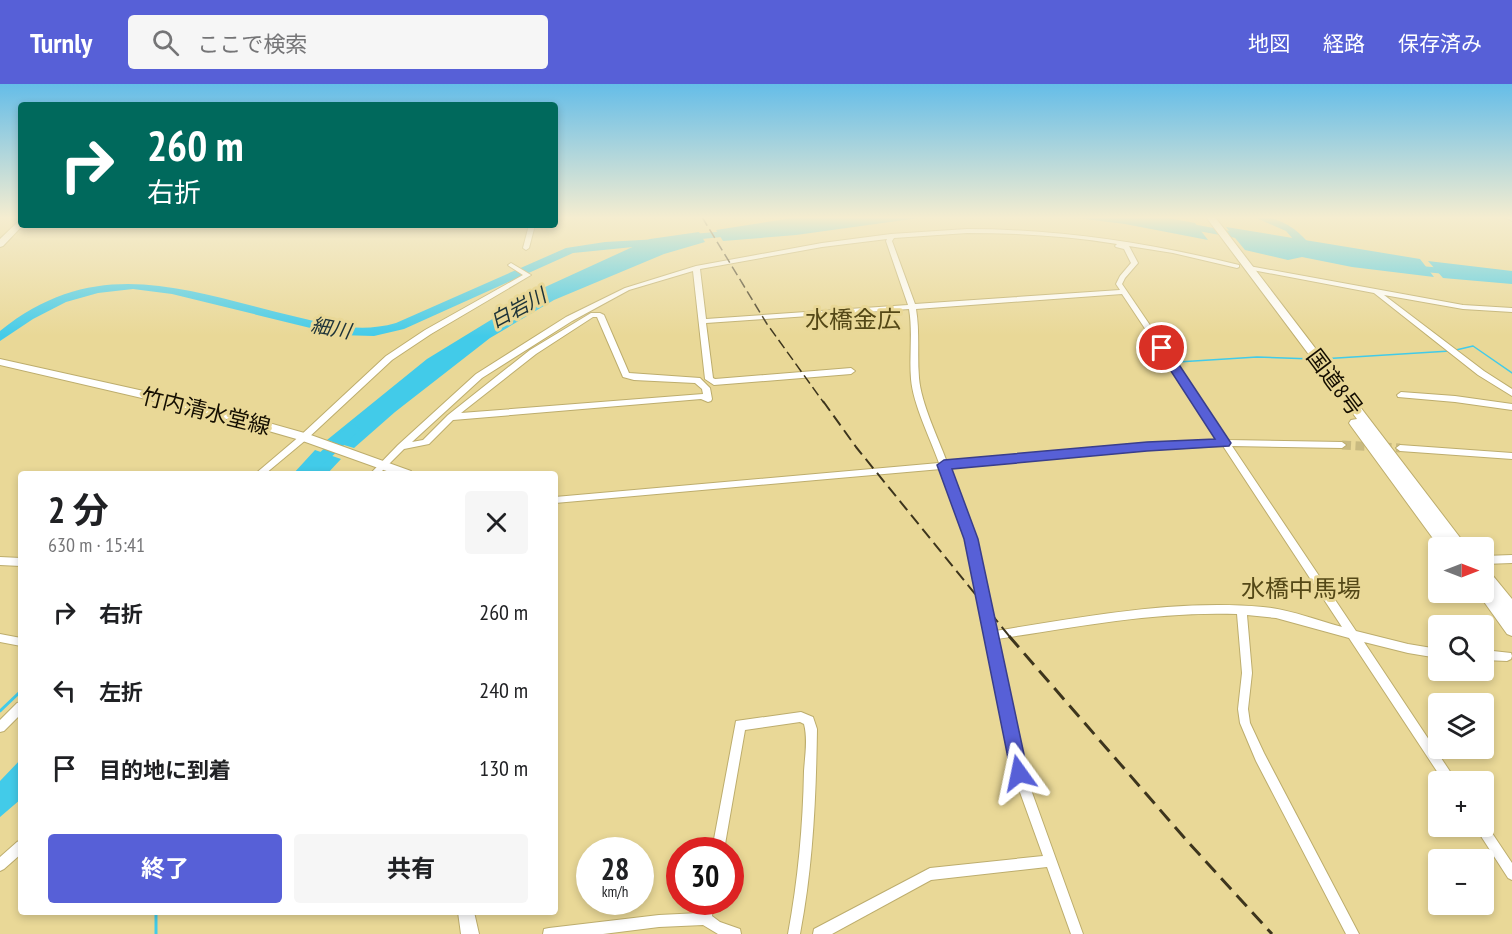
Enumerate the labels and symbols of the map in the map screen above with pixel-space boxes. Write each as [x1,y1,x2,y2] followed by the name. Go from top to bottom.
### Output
[485,281,552,334] water label: 白岩川
[805,304,901,335] district label: 水橋金広
[309,312,355,345] water label: 細川
[1136,322,1187,373] pin
[1301,343,1369,421] street label: 国道8号
[139,381,273,441] street label: 竹内清水堂線
[1428,537,1494,603] north arrow
[1241,573,1361,604] district label: 水橋中馬場
[987,741,1051,805] position arrow
[666,837,744,915] speed limit sign: 30

